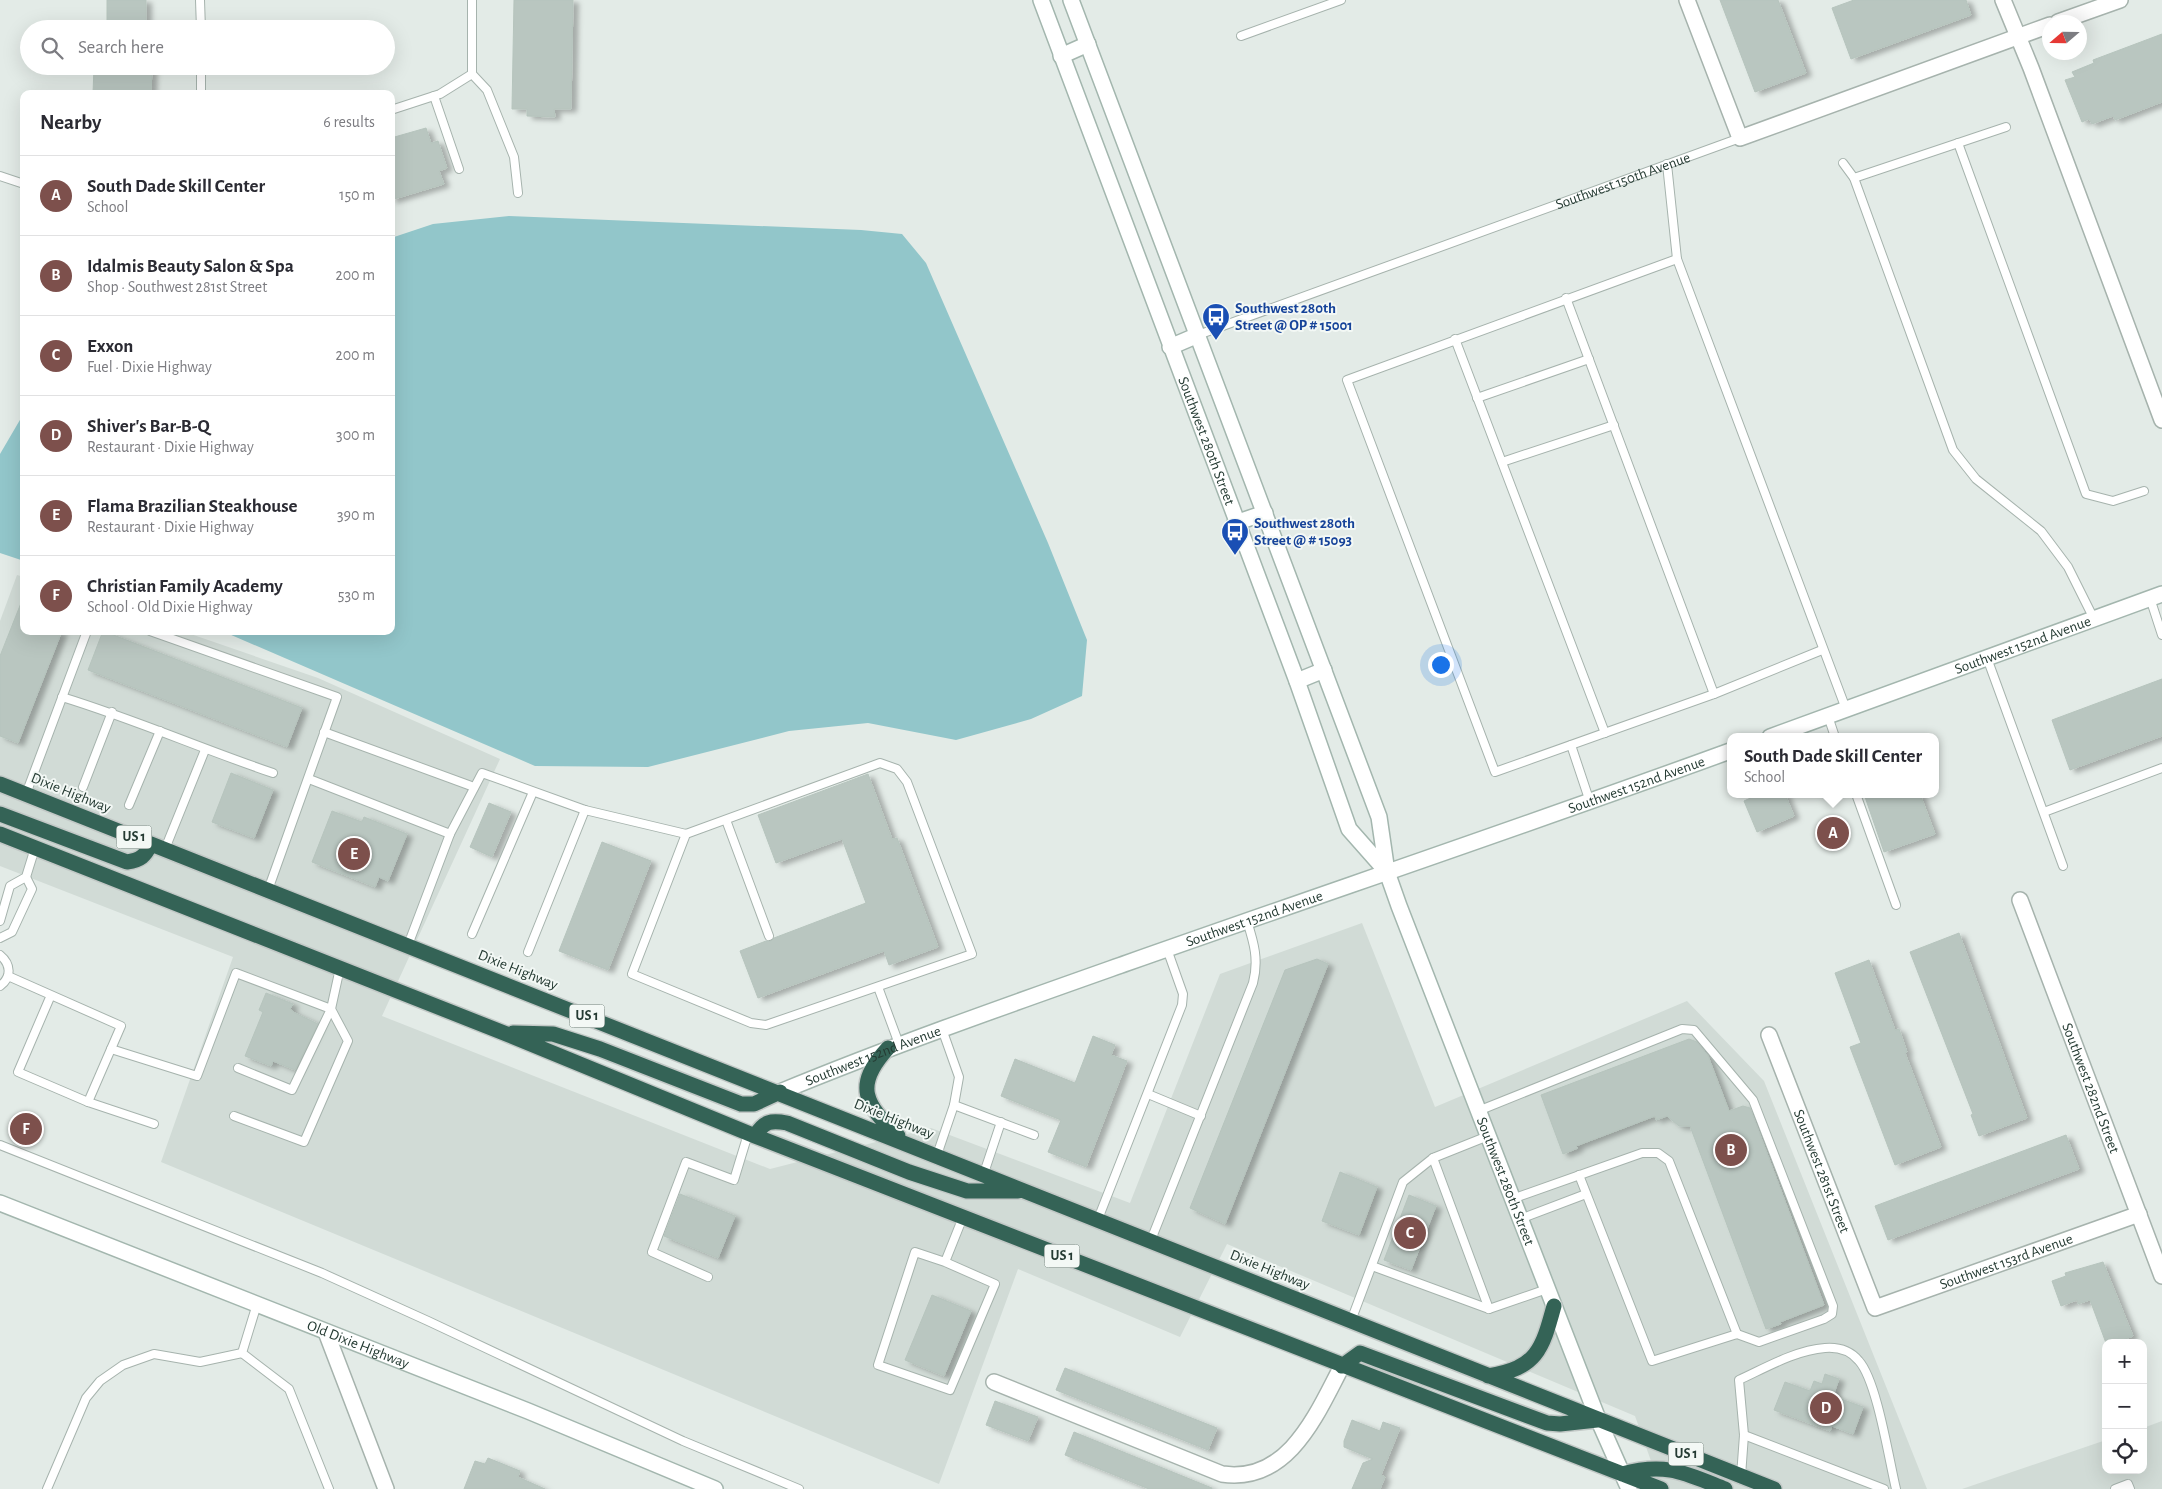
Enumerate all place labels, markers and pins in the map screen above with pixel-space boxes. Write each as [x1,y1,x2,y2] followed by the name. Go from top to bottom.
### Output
[1235,301,1353,333] place label: Southwest 280th Street @ OP # 15001
[1201,302,1231,341] bus stop icon: Southwest 280th Street @ OP # 15001
[1254,516,1355,548] place label: Southwest 280th Street @ # 15093
[1220,517,1250,556] bus stop icon: Southwest 280th Street @ # 15093
[1817,814,1849,852] pin: A
[338,835,370,873] pin: E
[10,1110,42,1148] pin: F
[1715,1131,1747,1169] pin: B
[1394,1214,1426,1252] pin: C
[1810,1389,1842,1427] pin: D

